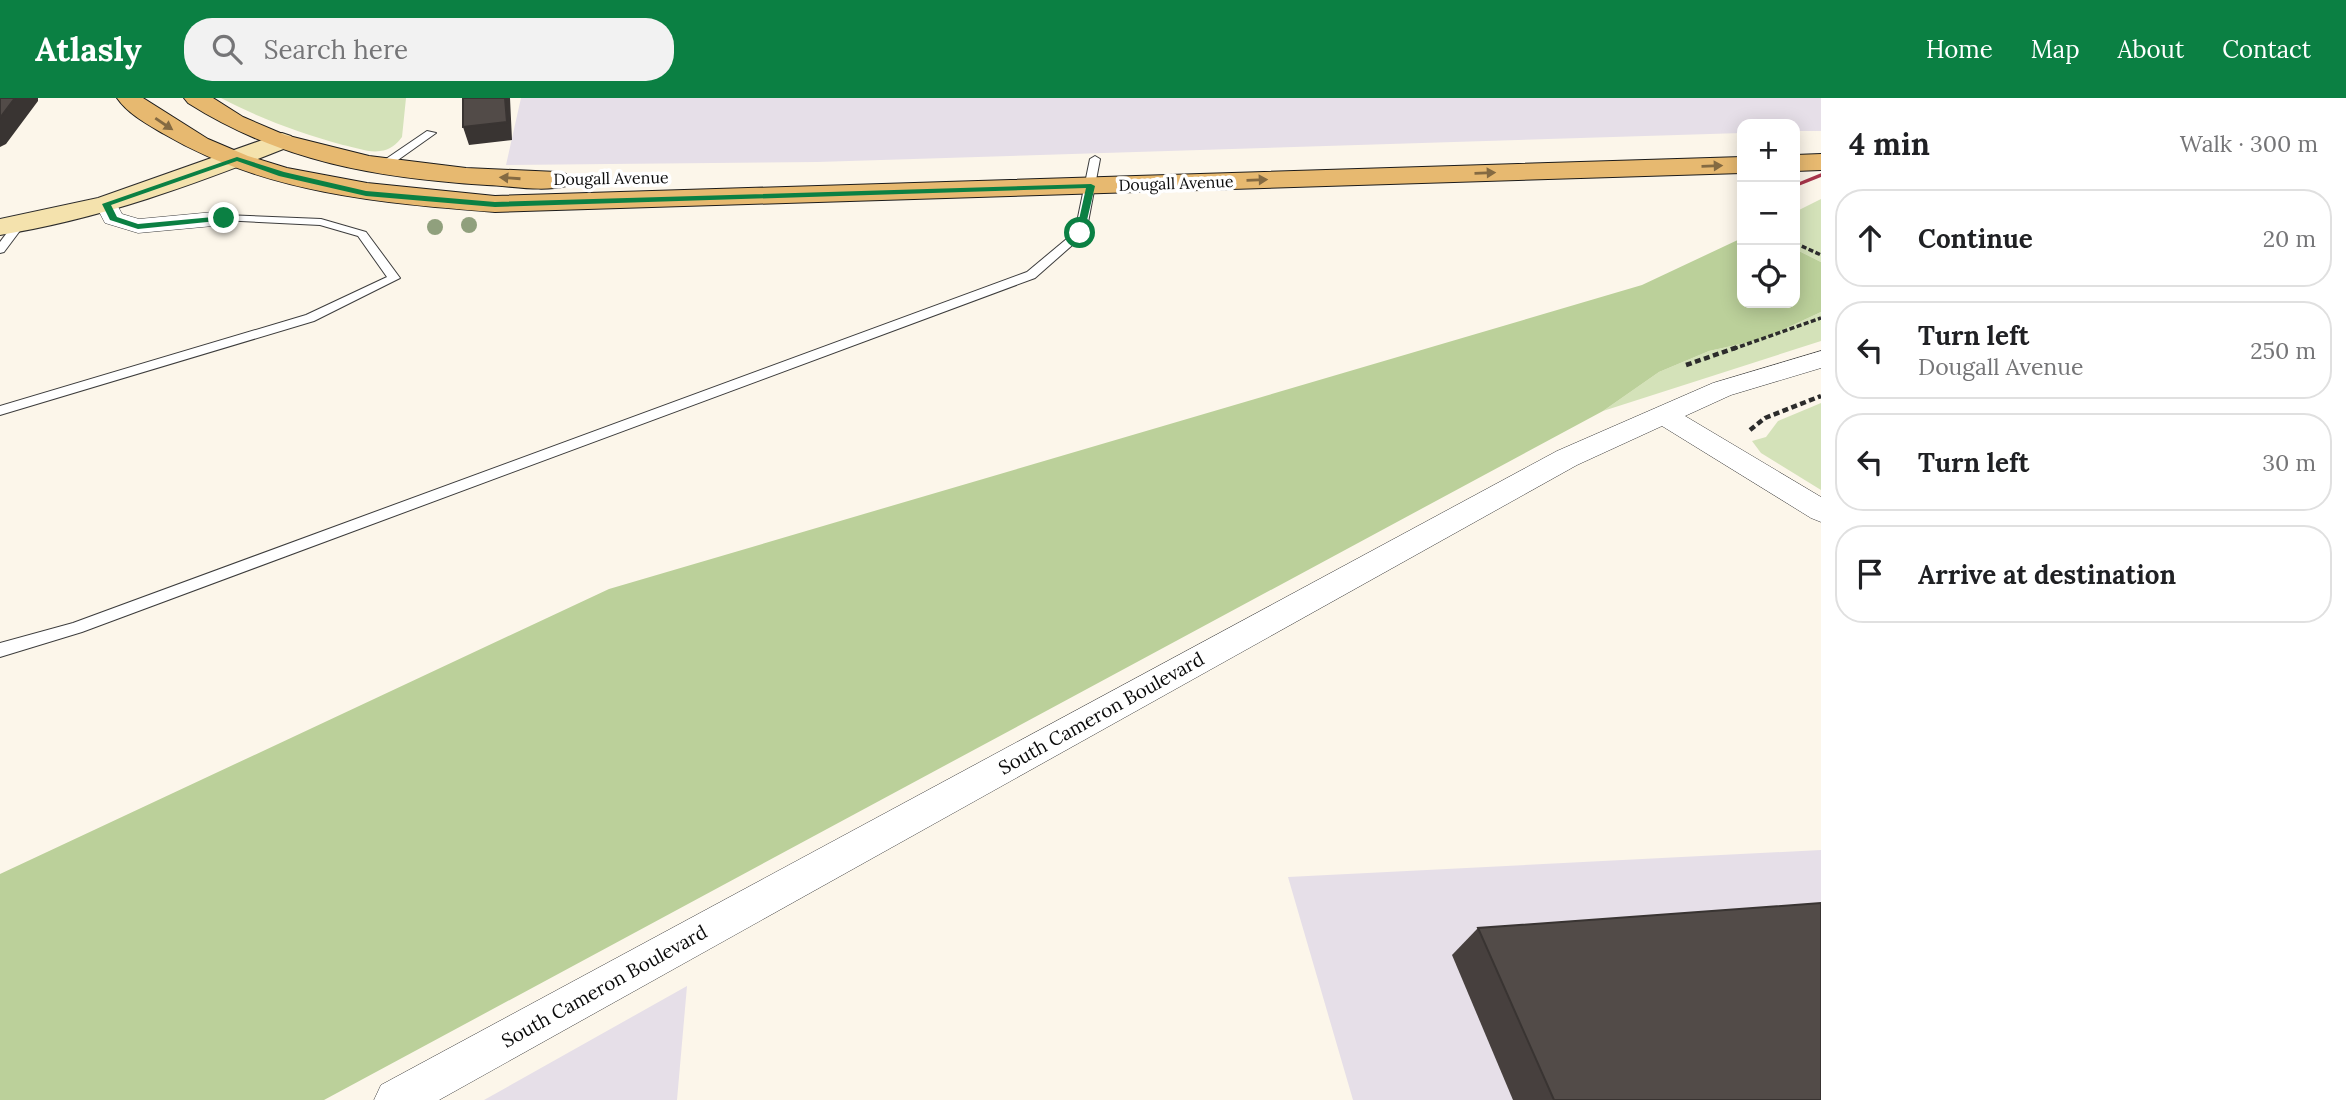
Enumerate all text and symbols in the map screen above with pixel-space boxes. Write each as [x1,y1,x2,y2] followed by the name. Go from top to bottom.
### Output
[184,18,674,81] search box
[35,28,142,70] text: Atlasly
[208,30,246,68] icon: search
[264,33,408,66] text: Search here
[1926,34,1993,65] text: Home
[2031,34,2080,65] text: Map
[2118,34,2184,65] text: About
[2222,34,2311,65] text: Contact
[155,117,174,130] one-way arrow
[1737,119,1800,308] map controls
[1737,119,1800,182] button: +
[1849,125,1930,163] text: 4 min
[2180,129,2318,158] text: Walk · 300 m
[1701,160,1723,171] one-way arrow
[553,167,669,189] street label: Dougall Avenue
[1474,167,1496,179] one-way arrow
[1118,171,1234,195] street label: Dougall Avenue
[499,172,521,183] one-way arrow
[1246,175,1268,186] one-way arrow
[1737,182,1800,245] button: −
[208,202,239,233] route end
[1064,217,1095,248] route start
[1851,219,1889,257] icon: ahead
[1918,222,2033,255] text: Continue
[2263,224,2316,253] text: 20 m
[1737,245,1800,308] button: locate
[1918,319,2029,352] text: Turn left
[1851,331,1889,369] icon: left
[2250,336,2316,365] text: 250 m
[1918,352,2084,381] text: Dougall Avenue
[1851,443,1889,481] icon: left
[1918,446,2029,479] text: Turn left
[2262,448,2316,477] text: 30 m
[1851,555,1889,593] icon: arrive
[1918,558,2176,591] text: Arrive at destination
[994,646,1208,780] street label: South Cameron Boulevard
[497,919,711,1053] street label: South Cameron Boulevard

